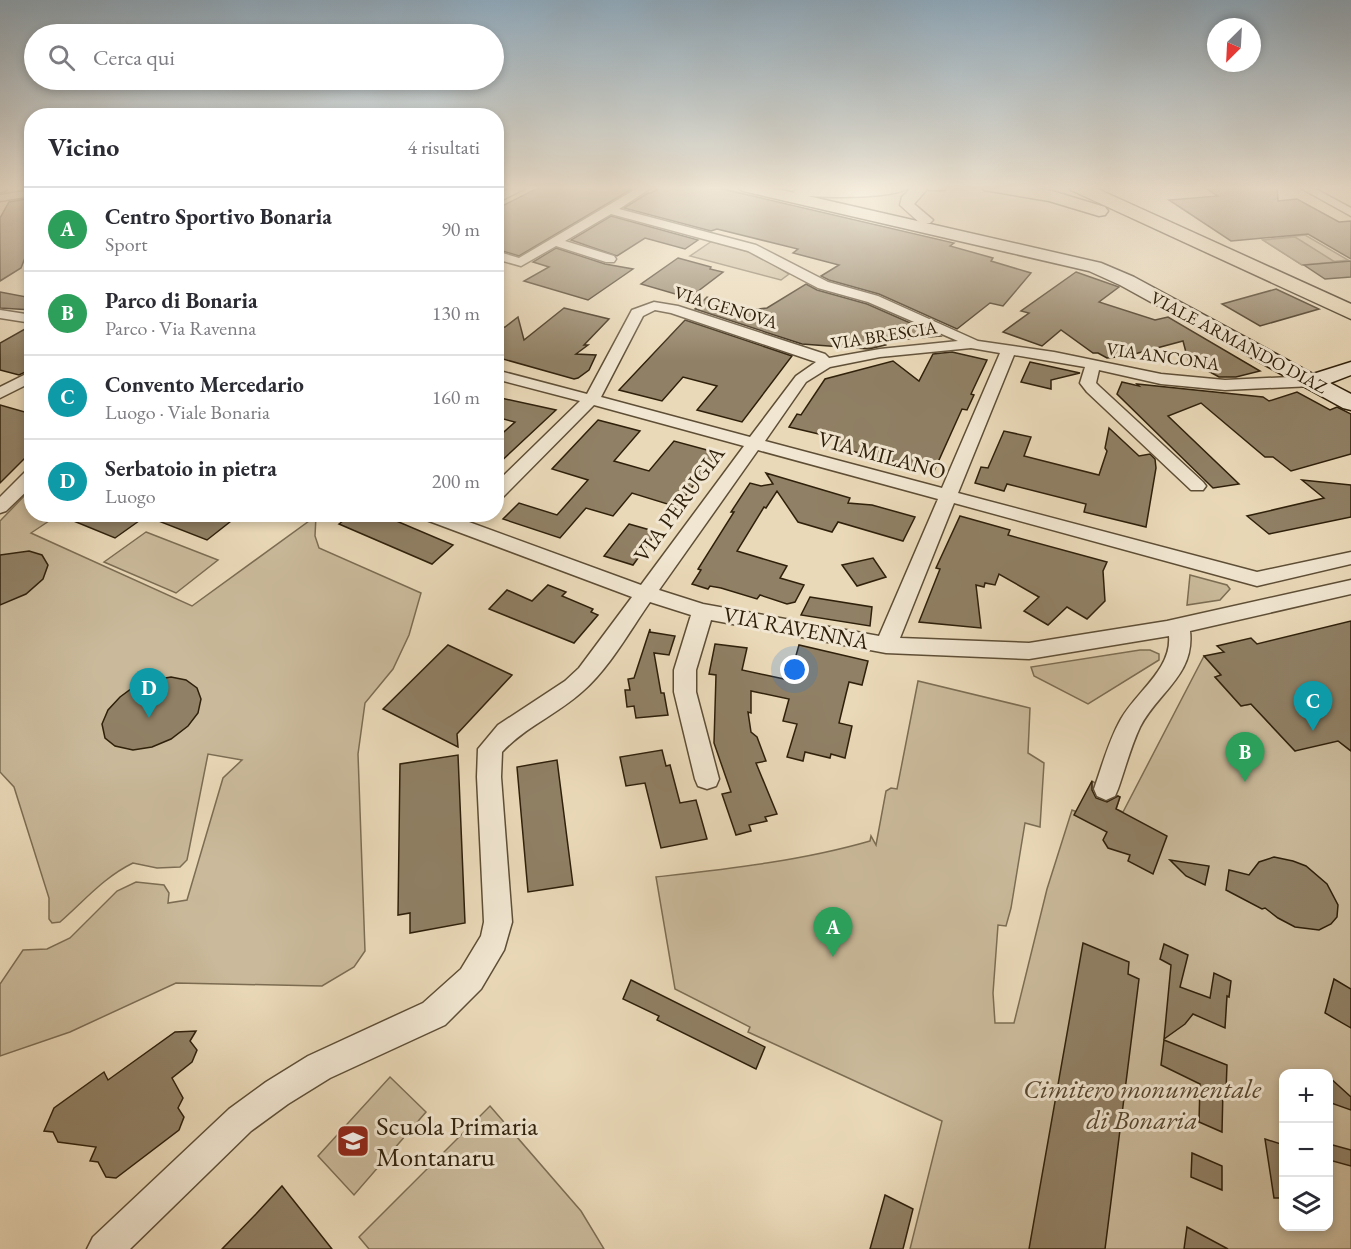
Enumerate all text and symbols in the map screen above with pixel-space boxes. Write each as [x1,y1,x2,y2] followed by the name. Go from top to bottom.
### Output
[1207,18,1261,72] north arrow
[24,24,504,90] search box
[45,41,78,74] icon: search
[93,43,175,72] text: Cerca qui
[48,130,119,164] text: Vicino
[408,134,480,160] text: 4 risultati
[105,202,332,231] text: Centro Sportivo Bonaria
[60,216,75,242] text: A
[441,216,480,242] text: 90 m
[105,231,148,257] text: Sport
[671,280,781,334] street label: VIA GENOVA
[105,286,258,315] text: Parco di Bonaria
[1147,286,1332,398] street label: VIALE ARMANDO DIAZ
[61,300,74,326] text: B
[432,300,480,326] text: 130 m
[105,315,256,341] text: Parco · Via Ravenna
[829,315,939,355] street label: VIA BRESCIA
[1105,337,1222,375] street label: VIA ANCONA
[105,370,304,399] text: Convento Mercedario
[60,384,75,410] text: C
[432,384,480,410] text: 160 m
[105,399,270,425] text: Luogo · Viale Bonaria
[815,424,949,486] street label: VIA MILANO
[627,439,731,568] street label: VIA PERUGIA
[105,454,277,483] text: Serbatoio in pietra
[60,468,75,494] text: D
[432,468,480,494] text: 200 m
[105,483,156,509] text: Luogo
[721,600,872,656] street label: VIA RAVENNA
[780,655,809,684] your location
[130,668,168,718] pin: D
[1294,682,1332,731] pin: C
[1226,732,1264,782] pin: B
[814,908,852,957] pin: A
[1279,1069,1333,1231] map controls
[1279,1069,1333,1123] button: +
[1023,1071,1262,1137] park label: Cimitero monumentale di Bonaria
[376,1108,538,1174] place label: Scuola Primaria Montanaru
[335,1123,371,1159] school or university icon: Scuola Primaria Montanaru
[1279,1123,1333,1177] button: −
[1279,1177,1333,1231] button: layers

